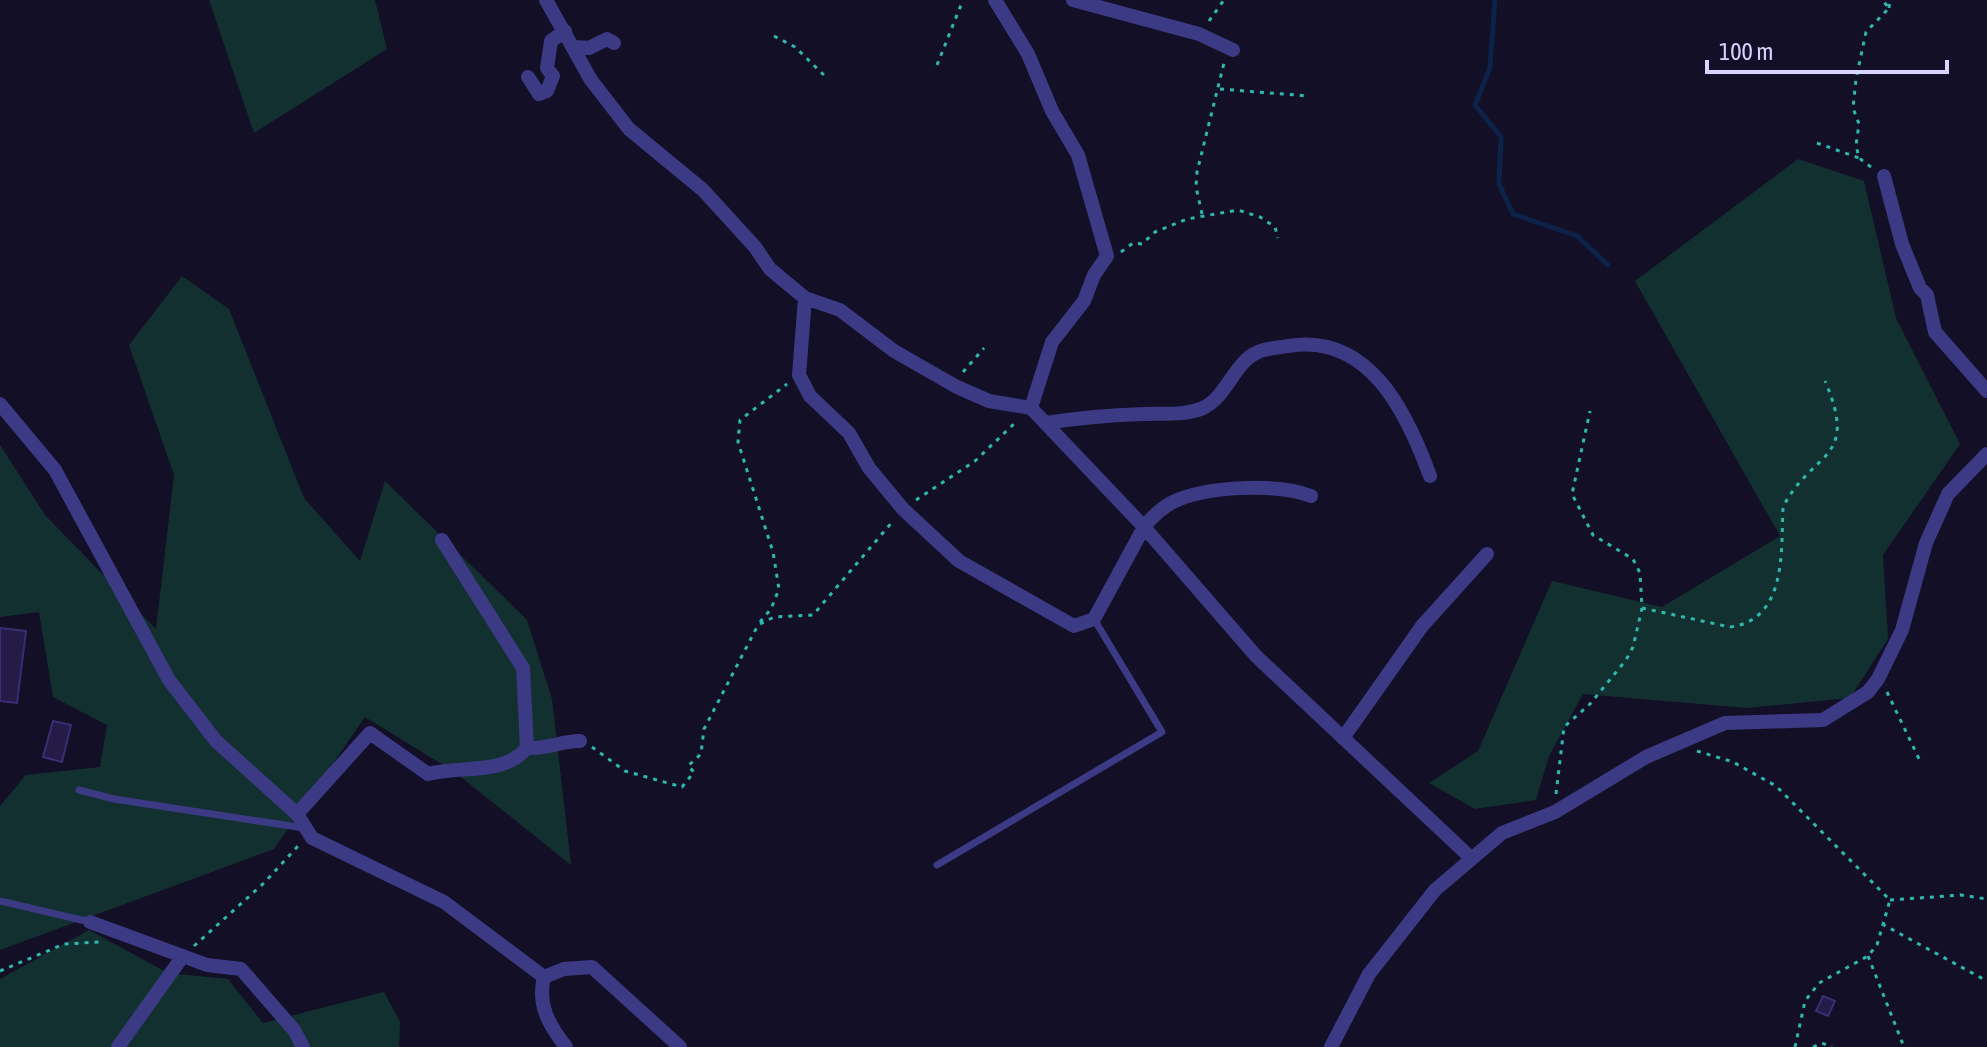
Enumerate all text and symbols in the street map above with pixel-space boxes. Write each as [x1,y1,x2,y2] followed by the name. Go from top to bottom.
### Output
[1707,24,1947,74] scale bar
[1719,38,1773,65] text: 100 m

